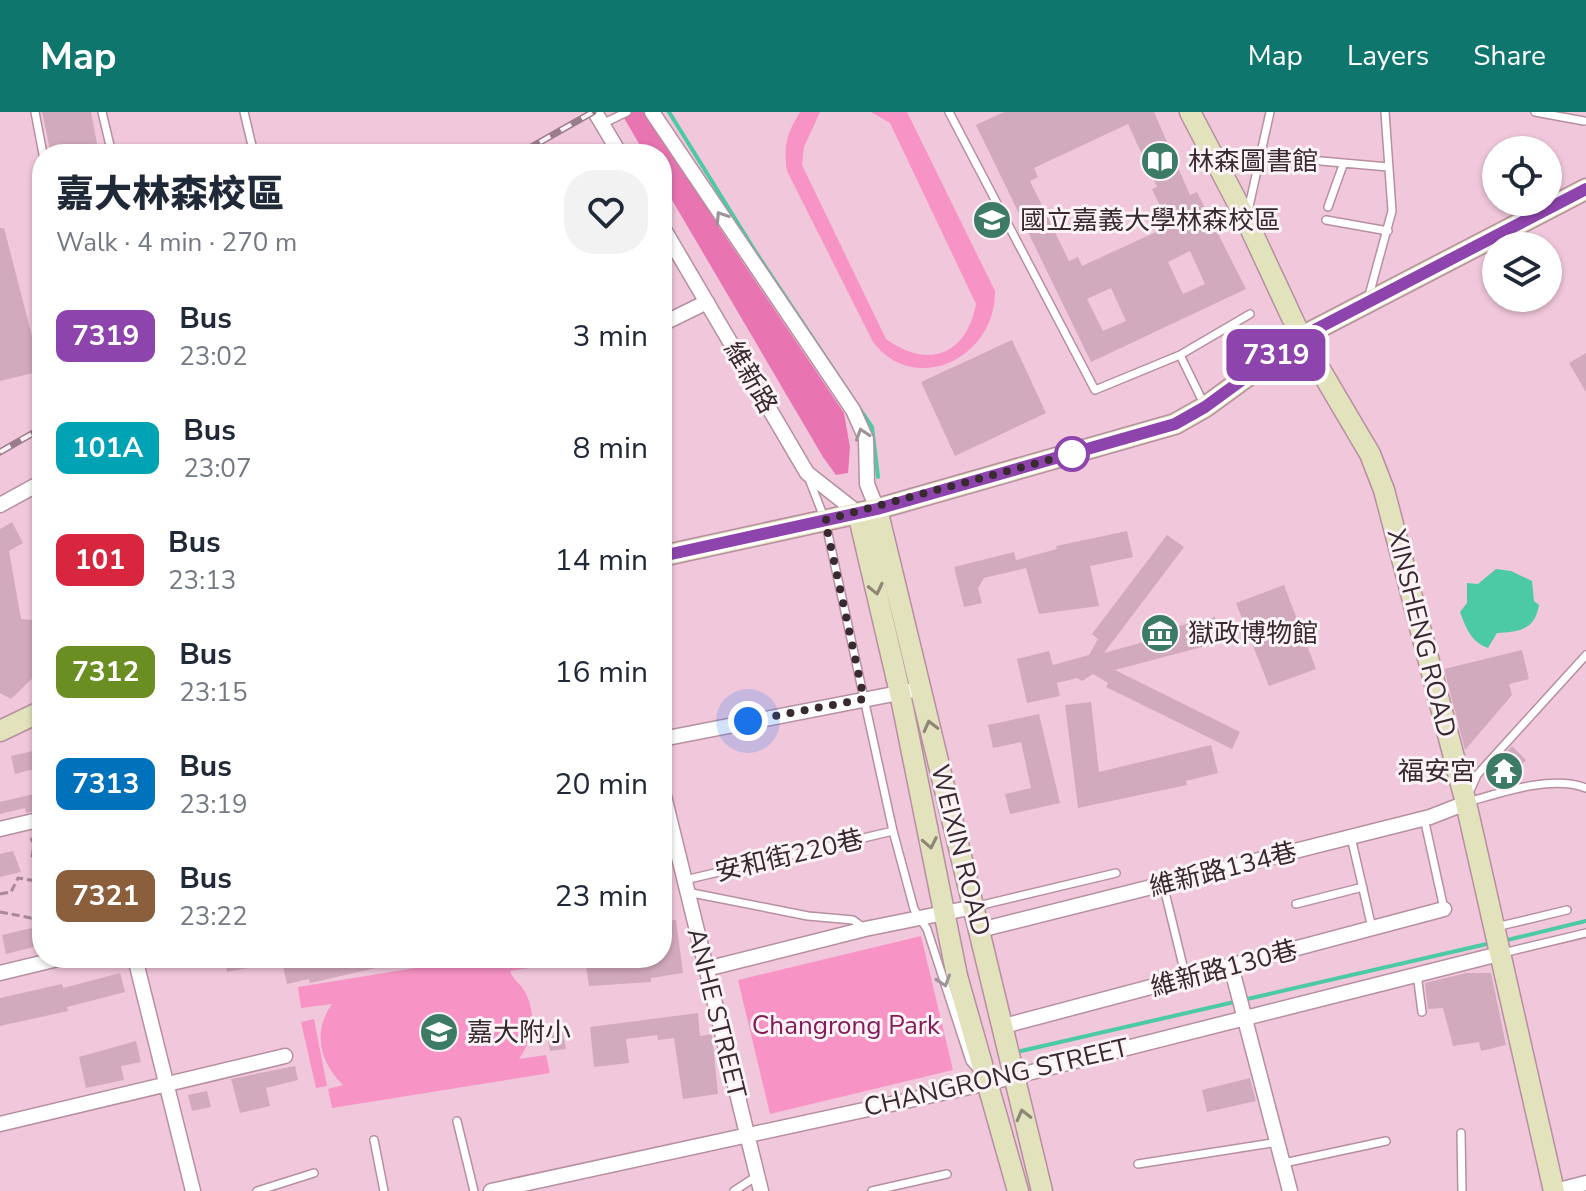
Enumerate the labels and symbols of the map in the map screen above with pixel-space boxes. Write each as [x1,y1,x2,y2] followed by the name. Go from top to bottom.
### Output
[1139,140,1181,182] library icon: 林森圖書館
[1188,144,1318,179] place label: 林森圖書館
[971,199,1013,241] school or university icon: 國立嘉義大學林森校區
[1020,203,1280,238] place label: 國立嘉義大學林森校區
[715,211,730,226] one-way arrow
[1220,329,1332,381] line badge: 7319
[716,335,785,420] street label: 維新路
[855,428,871,441] one-way arrow
[1055,437,1089,471] unlabelled marker
[1379,525,1464,741] street label: XINSHENG ROAD
[867,582,884,596] one-way arrow
[1139,612,1181,654] museum icon: 獄政博物館
[1188,616,1318,651] place label: 獄政博物館
[728,701,768,741] your location
[923,720,940,734] one-way arrow
[1483,750,1525,792] temple icon: 福安宮
[1398,754,1476,789] place label: 福安宮
[922,761,999,939] street label: WEIXIN ROAD
[712,821,867,890] street label: 安和街220巷
[1146,834,1301,905] street label: 維新路134巷
[921,836,938,850] one-way arrow
[678,924,755,1102] street label: ANHE STREET
[1147,932,1301,1005] street label: 維新路130巷
[934,973,950,987] one-way arrow
[752,1008,941,1043] park label: Changrong Park
[418,1011,460,1053] school or university icon: 嘉大附小
[467,1015,571,1050] place label: 嘉大附小
[860,1030,1132,1125] street label: CHANGRONG STREET
[1015,1109,1032,1123] one-way arrow

